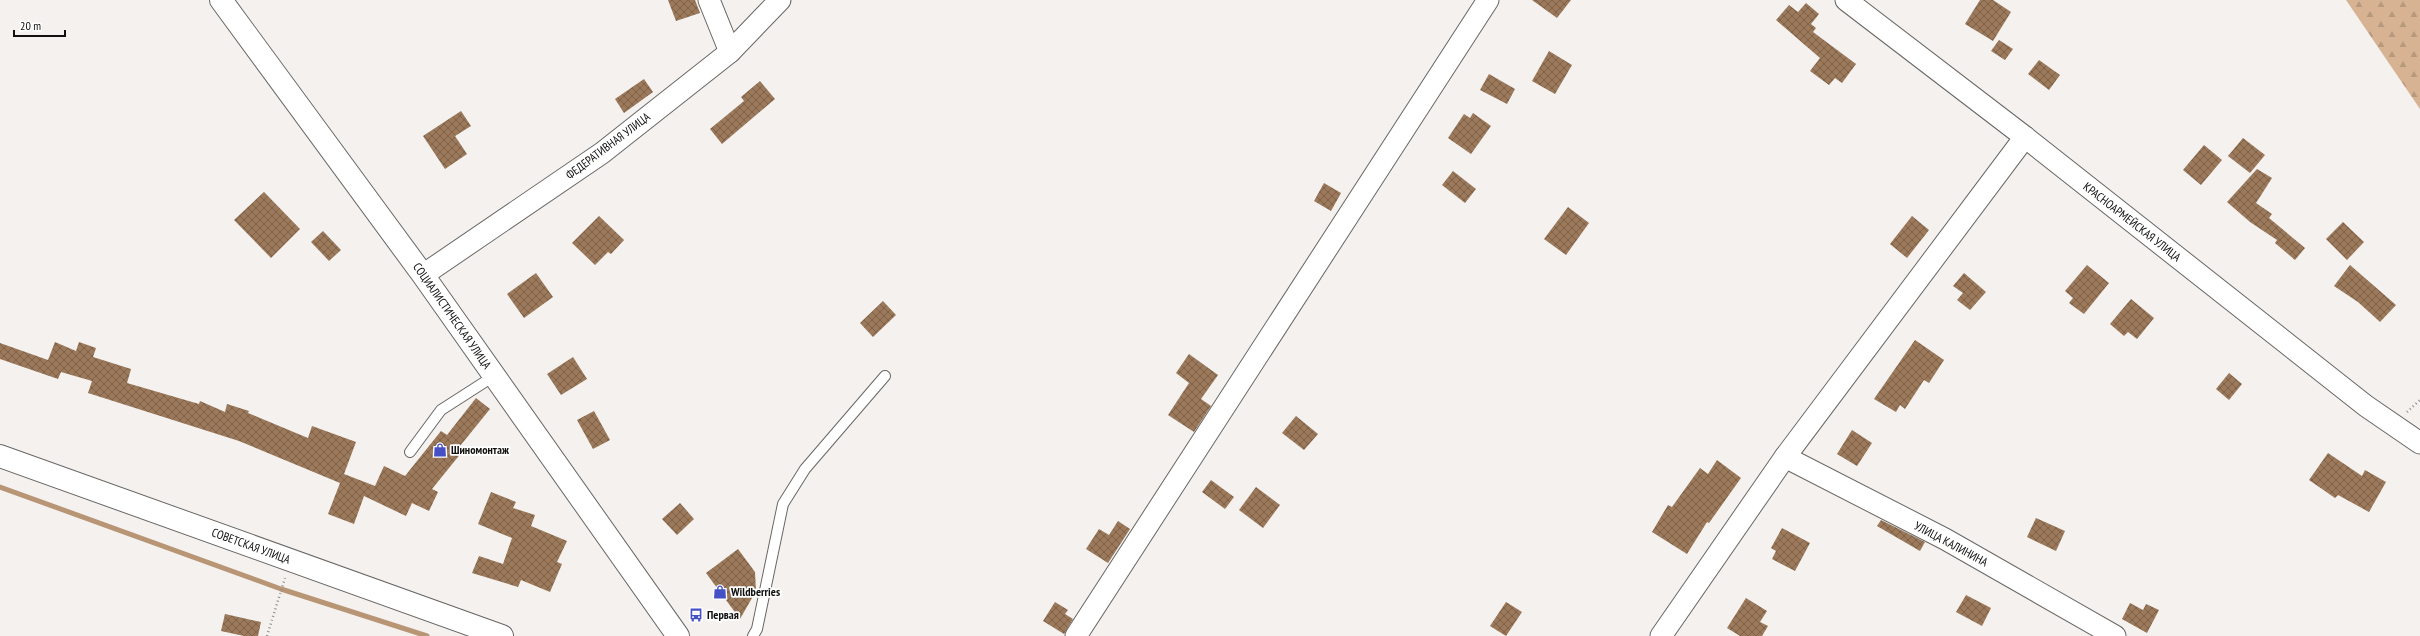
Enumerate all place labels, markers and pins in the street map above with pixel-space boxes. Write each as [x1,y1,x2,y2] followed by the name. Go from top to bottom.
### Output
[432,442,448,458] shop icon: Шиномонтаж
[451,442,510,457] place label: Шиномонтаж
[712,584,728,600] shop icon: Wildberries
[730,584,780,599] place label: Wildberries
[688,607,704,623] bus stop icon: Первая
[707,607,739,622] place label: Первая

